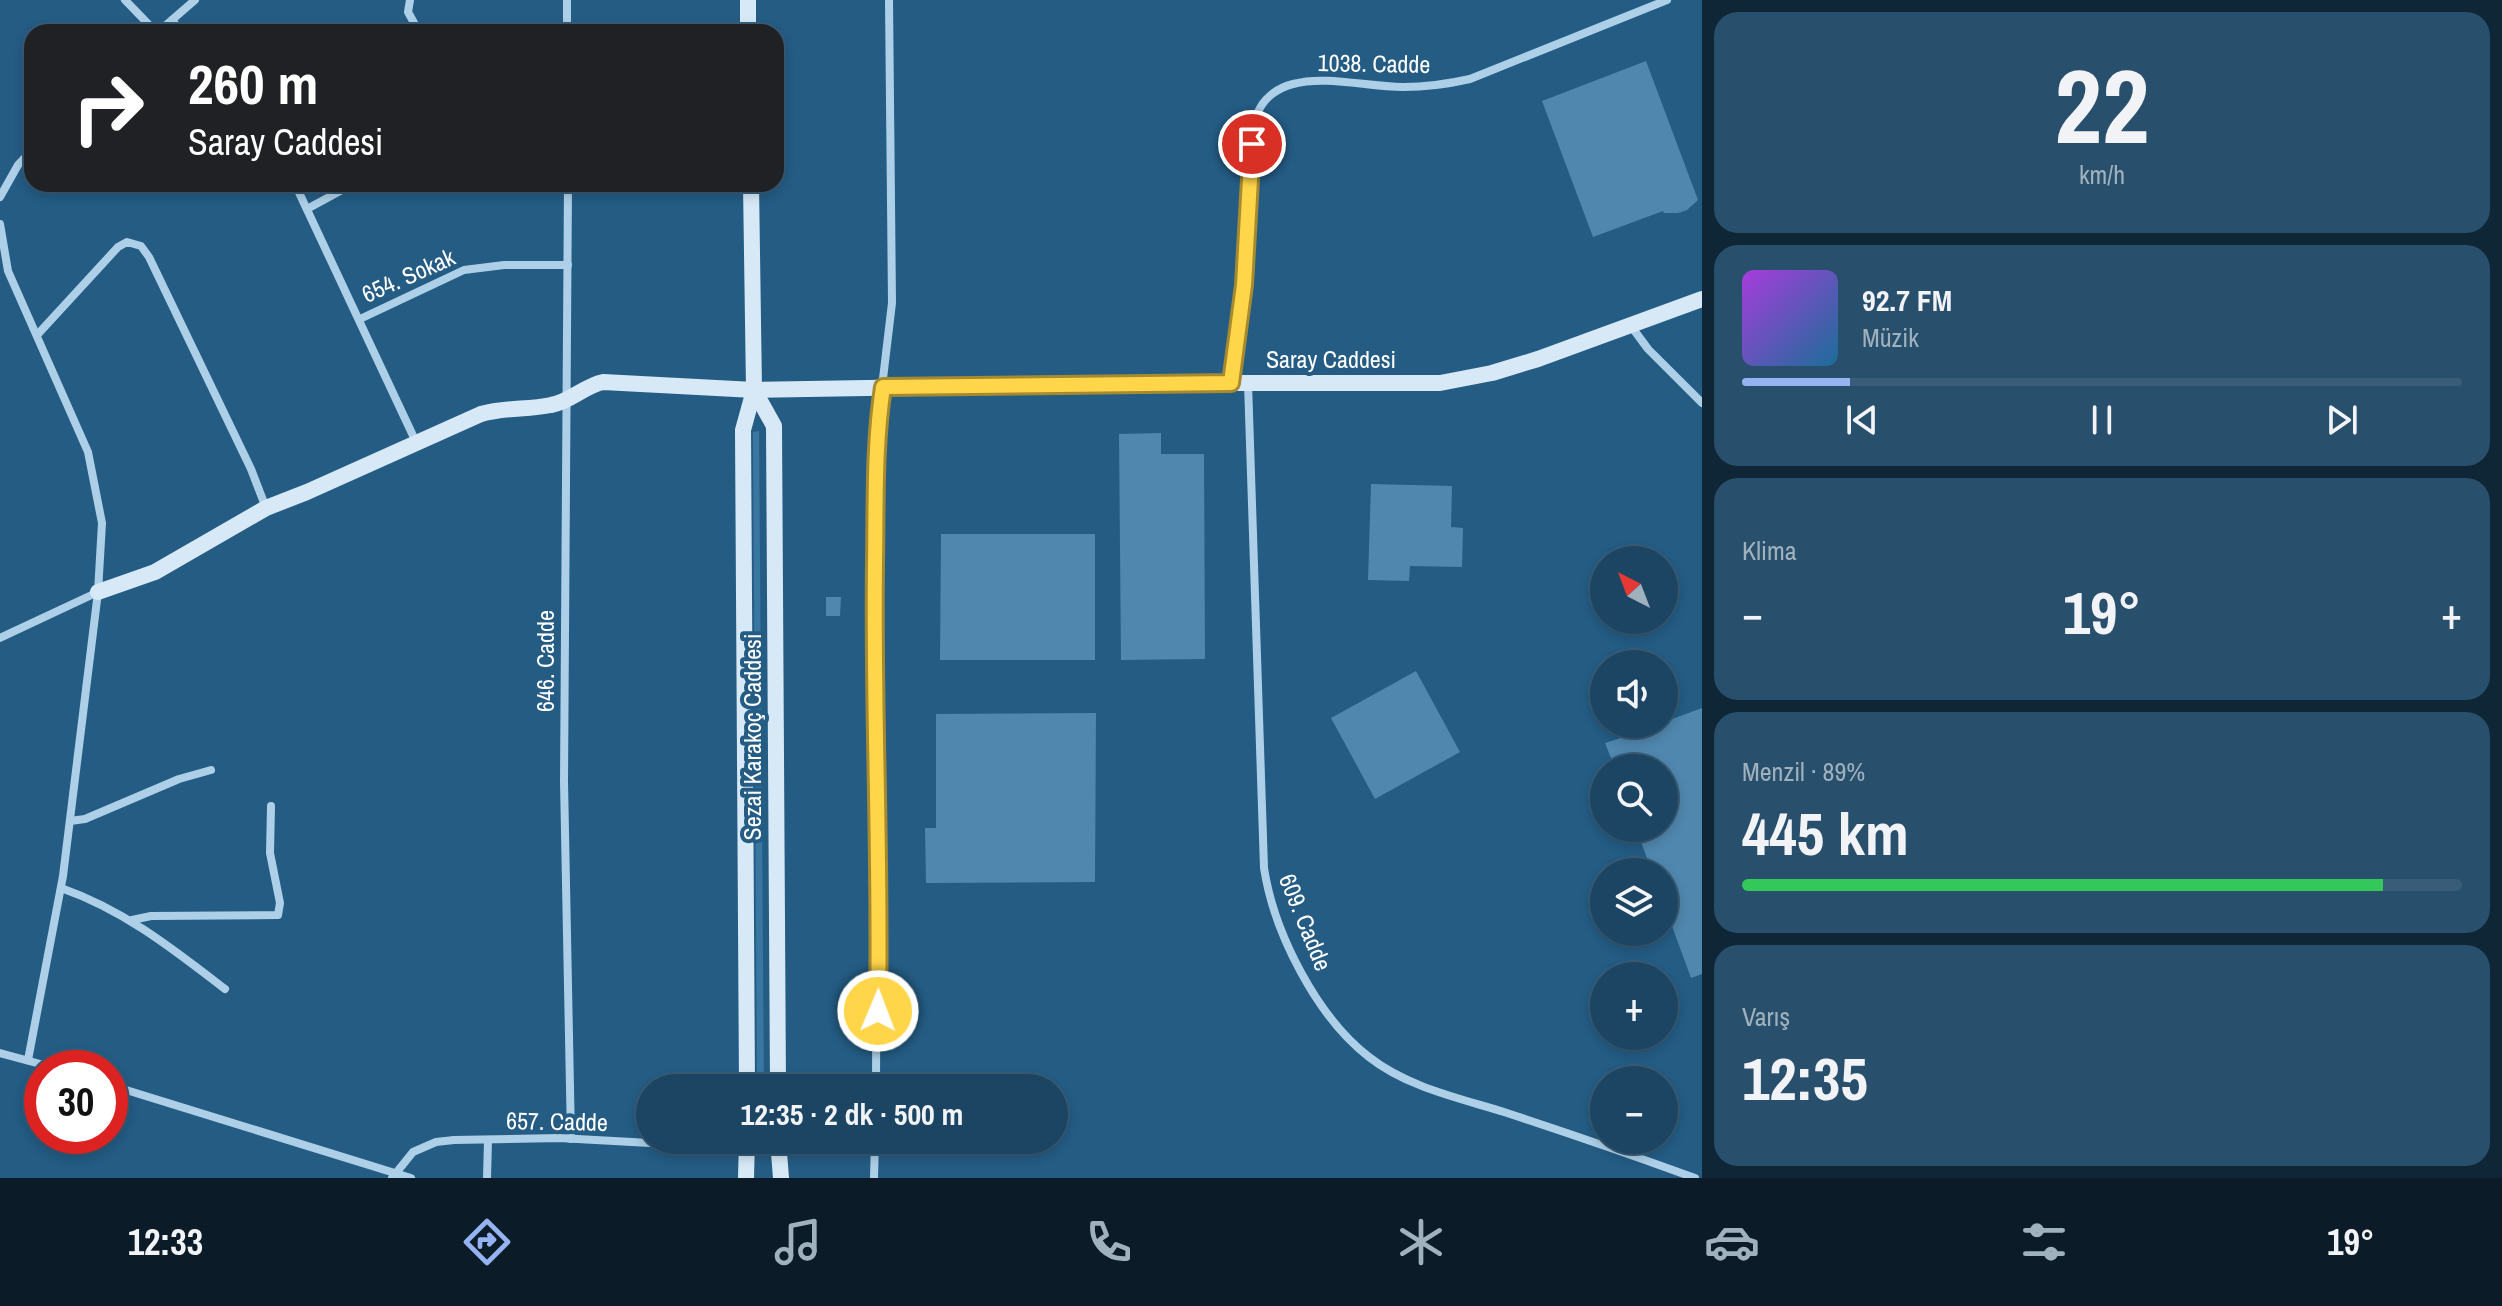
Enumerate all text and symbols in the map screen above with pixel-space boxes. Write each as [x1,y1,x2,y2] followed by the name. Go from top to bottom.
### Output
[2055,35,2149,175] text: 22
[188,46,318,121] text: 260 m
[1317,46,1431,80] street label: 1038. Cadde
[56,56,160,160] icon: right
[1218,110,1286,178] pin
[188,118,383,166] text: Saray Caddesi
[1230,122,1274,166] icon: arrive
[2079,157,2125,192] text: km/h
[357,240,460,310] street label: 654. Sokak
[1862,280,1952,320] text: 92.7 FM
[1862,320,1919,355] text: Müzik
[1266,343,1396,375] street label: Saray Caddesi
[1840,398,1884,442] icon: previous
[2080,398,2124,442] icon: pause
[2320,398,2364,442] icon: next
[1742,533,1797,568] text: Klima
[1590,546,1678,634] north arrow
[1590,546,1678,1154] map controls
[2063,572,2141,653] text: 19°
[1742,583,1763,643] text: −
[2441,583,2462,643] text: +
[529,610,561,712] street label: 646. Cadde
[736,634,768,840] street label: Sezai Karakoç Caddesi
[1590,650,1678,738] button: sound
[1590,754,1678,842] button: search
[1742,754,1865,789] text: Menzil · 89%
[1742,793,1909,874] text: 445 km
[1590,858,1678,946] button: layers
[1272,869,1340,975] street label: 609. Cadde
[1590,962,1678,1050] button: +
[836,969,920,1053] position arrow
[1742,999,1790,1034] text: Varış
[1742,1038,1868,1119] text: 12:35
[24,1050,128,1154] speed limit sign: 30
[1590,1066,1678,1154] button: −
[741,1094,963,1134] text: 12:35 · 2 dk · 500 m
[506,1104,608,1138] street label: 657. Cadde
[459,1214,515,1270] icon: directions
[770,1214,826,1270] icon: music
[1081,1214,1137,1270] icon: phone
[1393,1214,1449,1270] icon: climate
[1704,1214,1760,1270] icon: car
[2016,1214,2072,1270] icon: filters
[128,1218,203,1266] text: 12:33
[2327,1218,2374,1266] text: 19°

